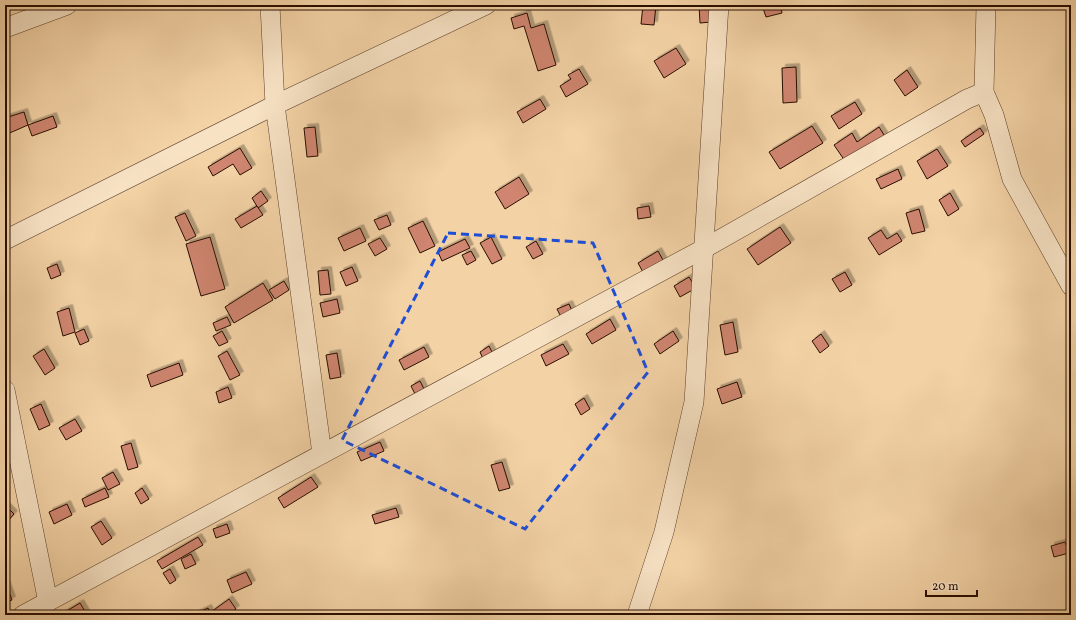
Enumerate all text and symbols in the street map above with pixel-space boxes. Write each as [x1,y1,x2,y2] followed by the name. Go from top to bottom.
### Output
[926,572,977,598] scale bar
[932,579,959,595] text: 20 m

